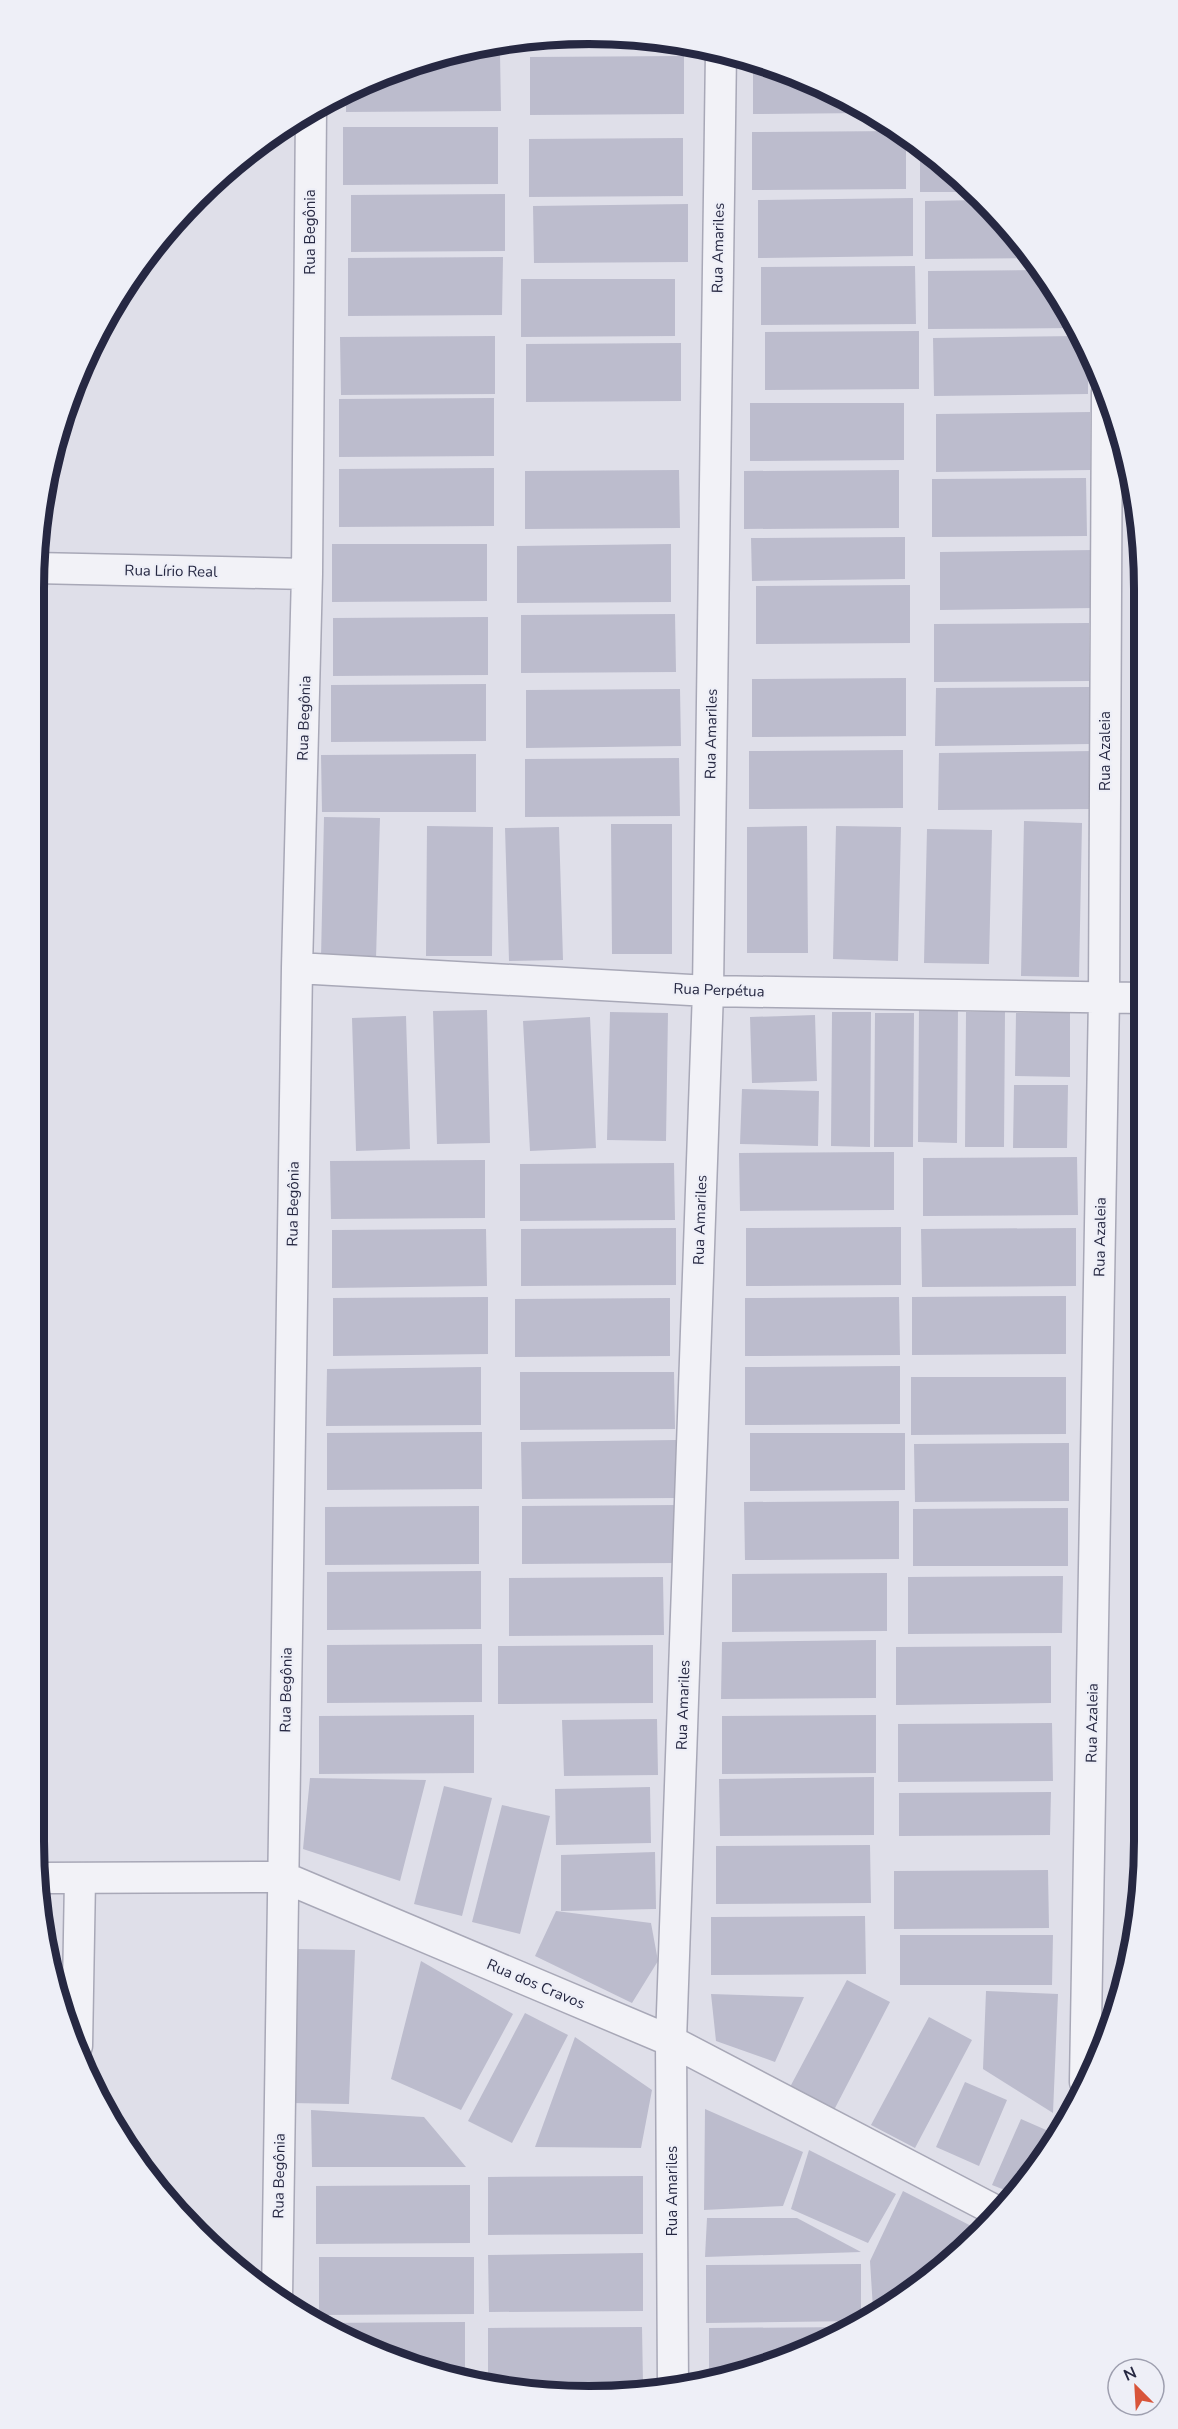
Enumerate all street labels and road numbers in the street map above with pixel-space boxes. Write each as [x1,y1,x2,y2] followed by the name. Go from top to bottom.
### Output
[300,189,320,275] street label: Rua Begônia
[707,203,729,293] street label: Rua Amariles
[124,560,218,582] street label: Rua Lírio Real
[293,675,315,761] street label: Rua Begônia
[700,689,722,779] street label: Rua Amariles
[1095,711,1115,791] street label: Rua Azaleia
[673,978,765,1002] street label: Rua Perpétua
[282,1161,304,1247] street label: Rua Begônia
[688,1174,712,1266] street label: Rua Amariles
[1089,1197,1111,1277] street label: Rua Azaleia
[275,1647,297,1733] street label: Rua Begônia
[671,1659,695,1751] street label: Rua Amariles
[1081,1683,1103,1763] street label: Rua Azaleia
[484,1954,588,2014] street label: Rua dos Cravos
[268,2133,290,2219] street label: Rua Begônia
[662,2146,682,2236] street label: Rua Amariles

